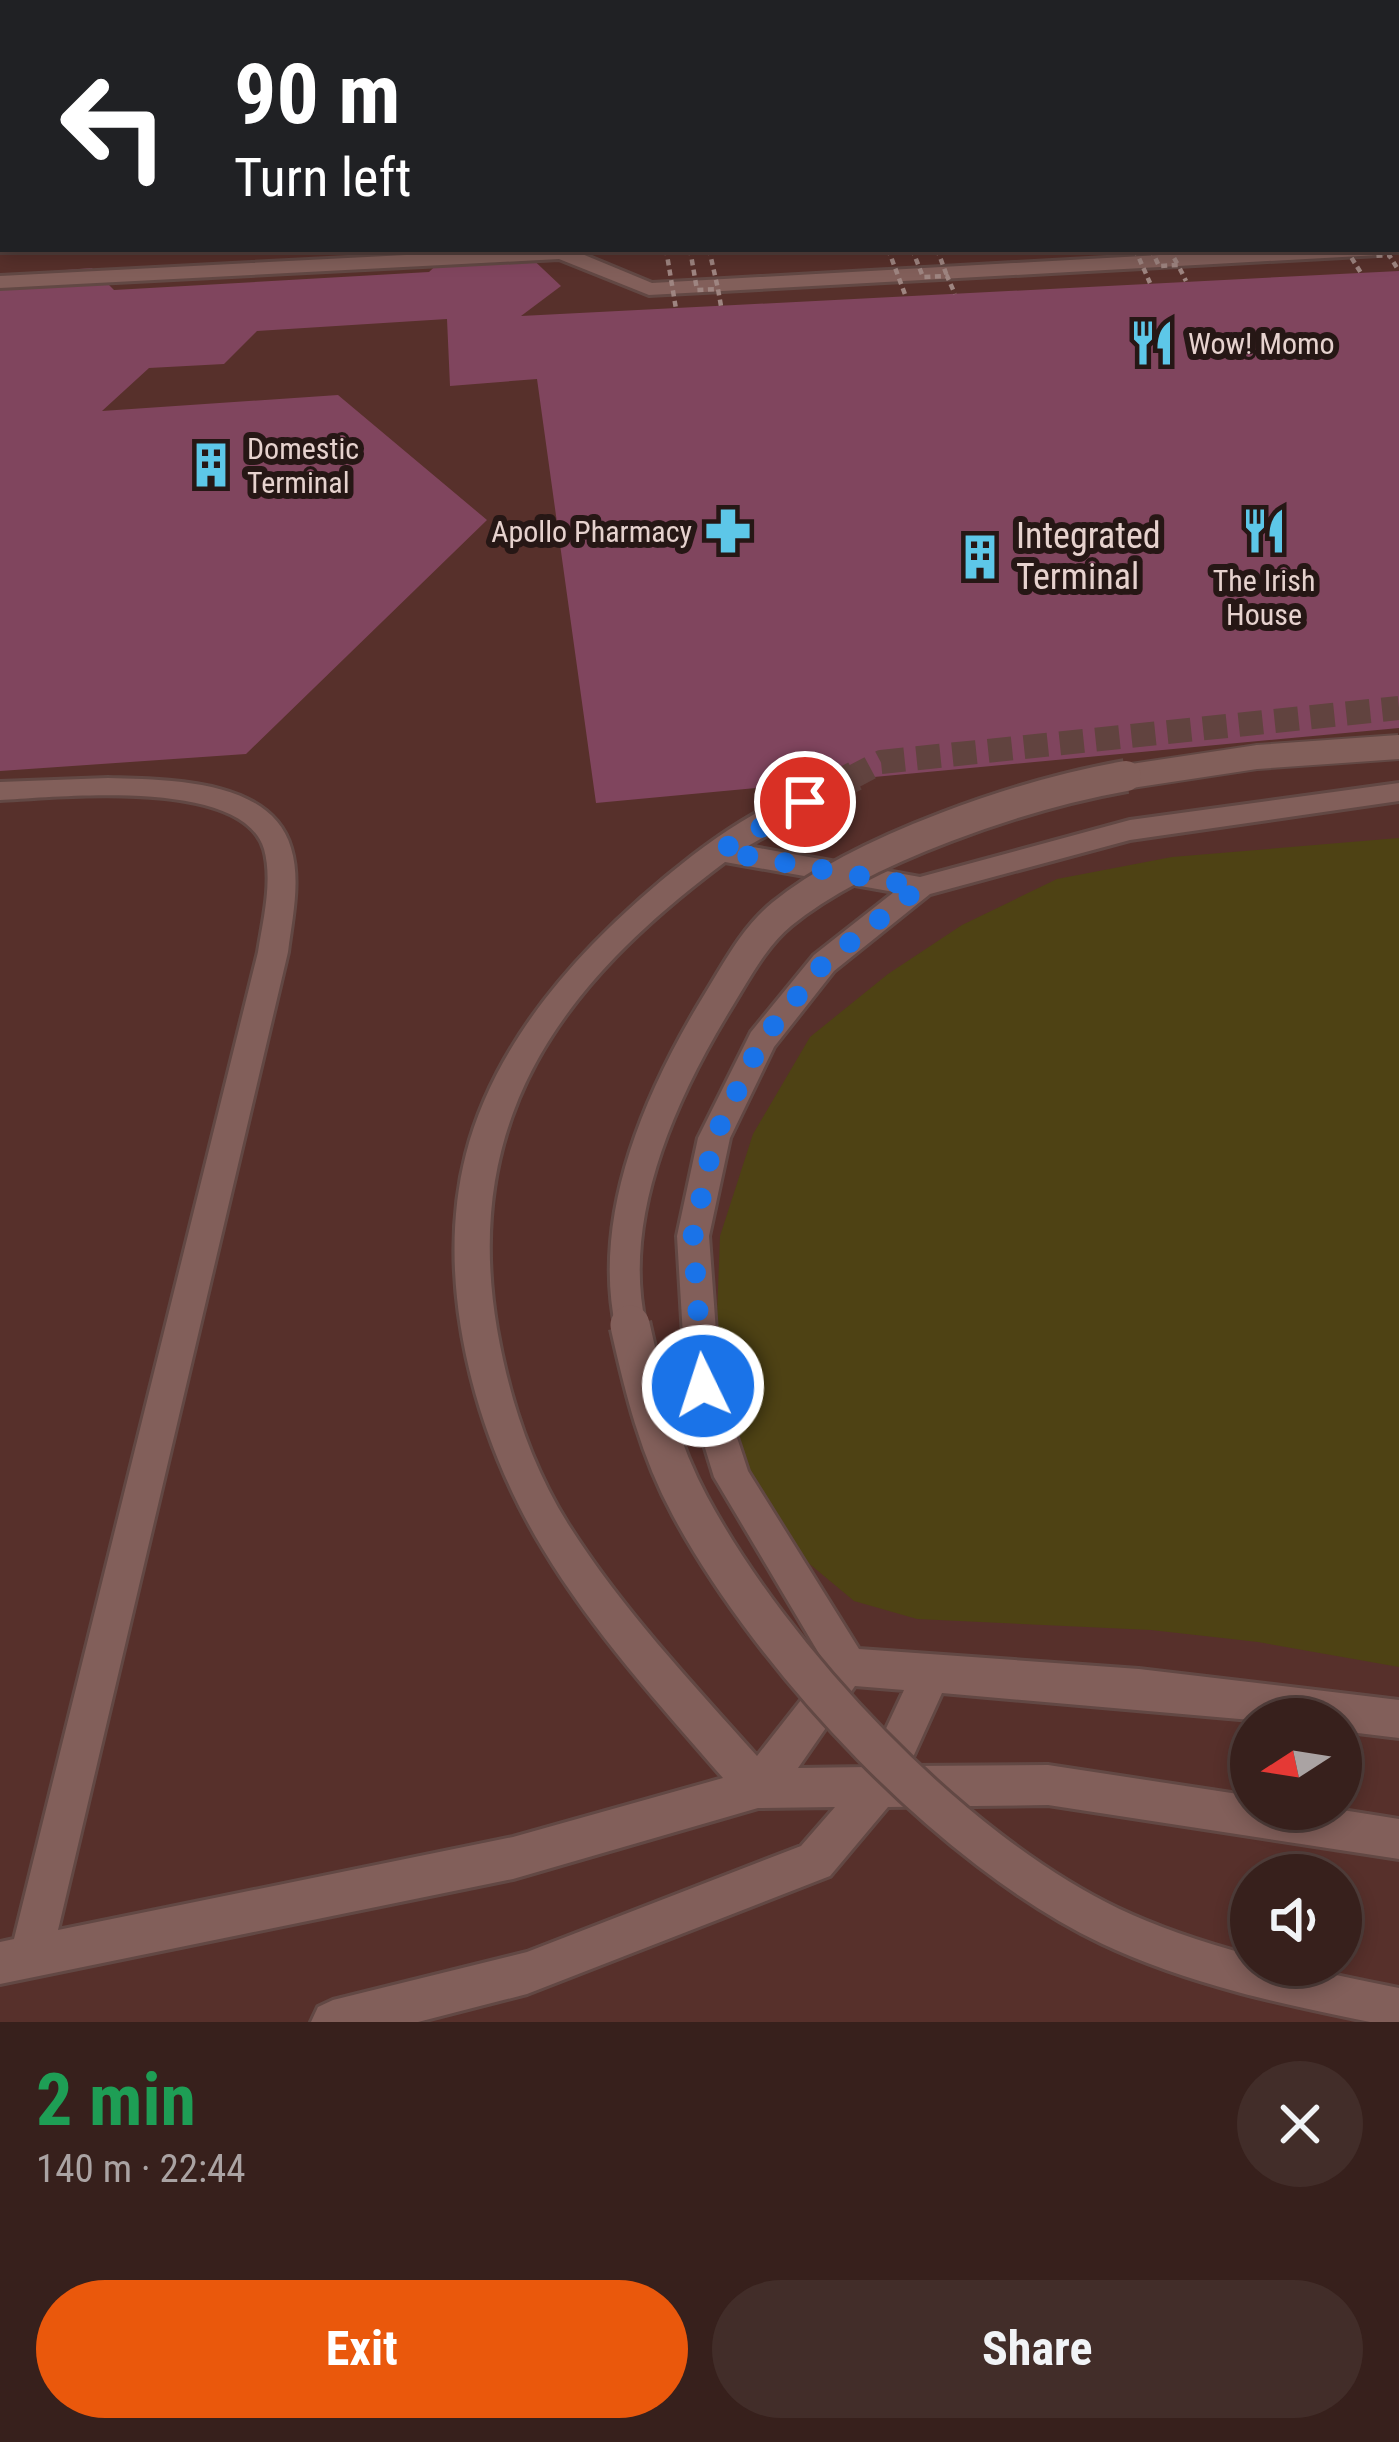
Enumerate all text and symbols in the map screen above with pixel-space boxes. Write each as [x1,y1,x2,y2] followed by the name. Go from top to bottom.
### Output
[234,45,401,144] text: 90 m
[36,48,192,204] icon: left
[234,146,411,209] text: Turn left
[1127,318,1177,368] restaurant icon: Wow! Momo
[1188,326,1335,361] place label: Wow! Momo
[247,431,359,500] place label: Domestic Terminal
[186,440,236,490] building icon: Domestic Terminal
[703,506,753,556] pharmacy icon: Apollo Pharmacy
[1239,506,1289,556] restaurant icon: The Irish House
[491,514,692,549] place label: Apollo Pharmacy
[1016,515,1161,598] place label: Integrated Terminal
[955,532,1005,582] building icon: Integrated Terminal
[1213,563,1315,632] place label: The Irish House
[754,751,856,853] pin
[772,769,838,835] icon: arrive
[640,1323,766,1449] position arrow
[1230,1698,1362,1830] north arrow
[1230,1698,1362,1986] map controls
[1230,1854,1362,1986] button: sound
[36,2058,196,2143] text: 2 min
[1237,2061,1363,2187] button: close
[36,2146,246,2192] text: 140 m · 22:44
[36,2280,688,2418] button: Exit
[712,2280,1363,2418] button: Share

